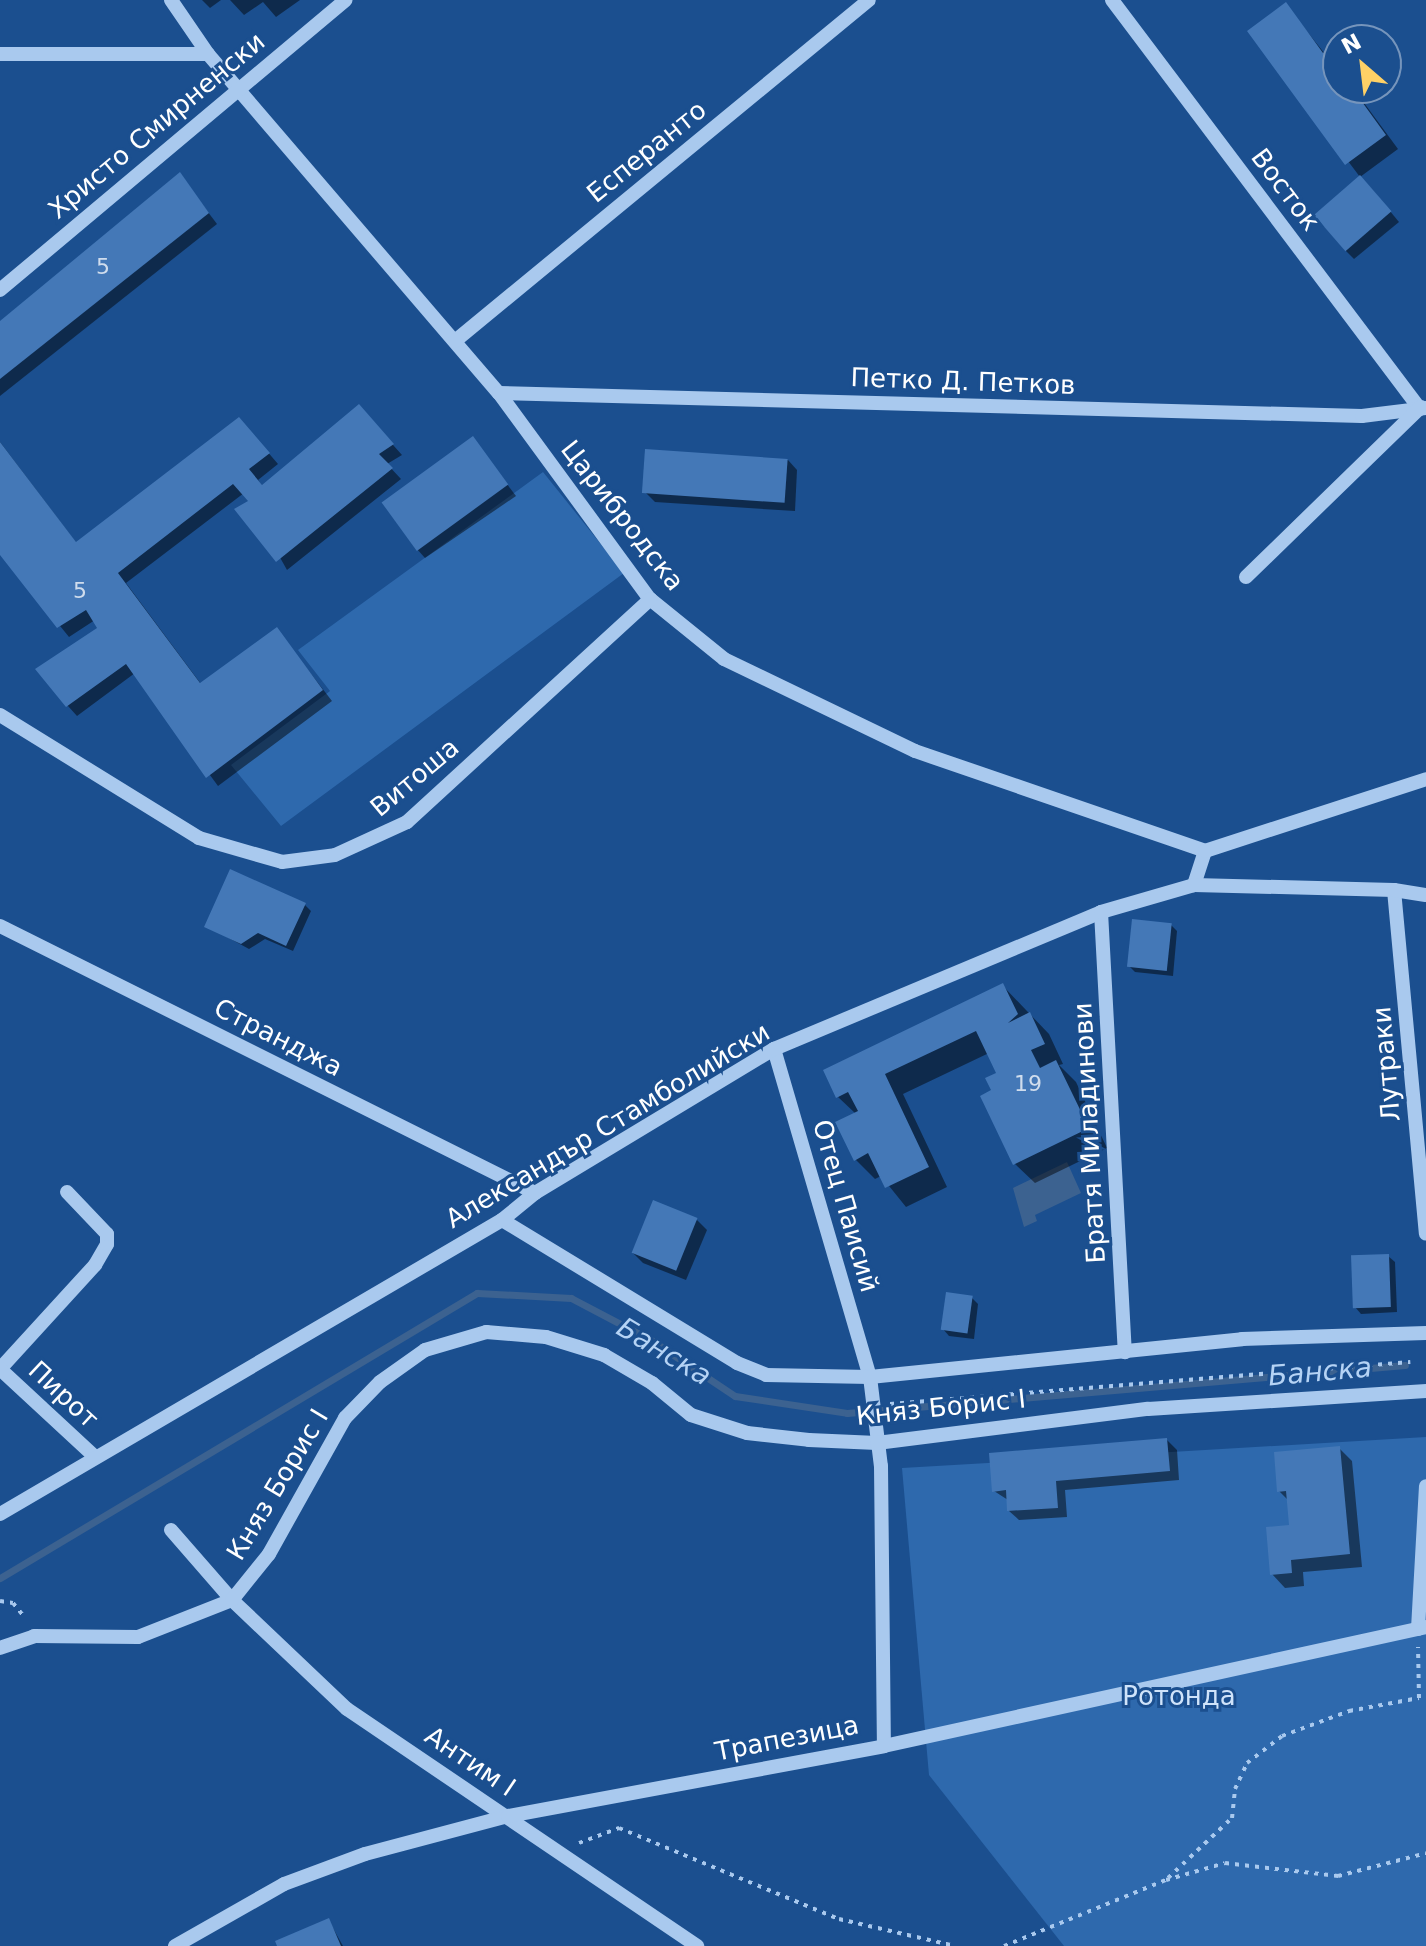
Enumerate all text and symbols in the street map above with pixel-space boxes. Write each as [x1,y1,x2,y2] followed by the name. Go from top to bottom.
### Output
[1322,24,1402,104] north arrow
[42,26,272,226] street label: Христо Смирненски
[1337,29,1365,59] text: N
[581,95,713,209] street label: Есперанто
[1244,143,1326,237] street label: Восток
[96,254,110,280] house number: 5
[850,362,1076,402] street label: Петко Д. Петков
[554,435,690,597] street label: Царибродска
[73,578,87,604] house number: 5
[365,732,465,824] street label: Витоша
[209,992,347,1084] street label: Странджа
[1068,1002,1112,1264] street label: Братя Миладинови
[1366,1005,1408,1123] street label: Лутраки
[440,1017,776,1235] street label: Александър Стамболийски
[1014,1071,1042,1097] house number: 19
[805,1116,885,1296] street label: Отец Паисий
[611,1311,717,1393] water label: Банска
[1267,1351,1373,1393] water label: Банска
[22,1355,104,1435] street label: Пирот
[855,1384,1027,1432] street label: Княз Борис I
[221,1404,335,1566] street label: Княз Борис I
[1122,1681,1236,1713] park label: Ротонда
[713,1710,861,1768] street label: Трапезица
[419,1720,521,1804] street label: Антим I

